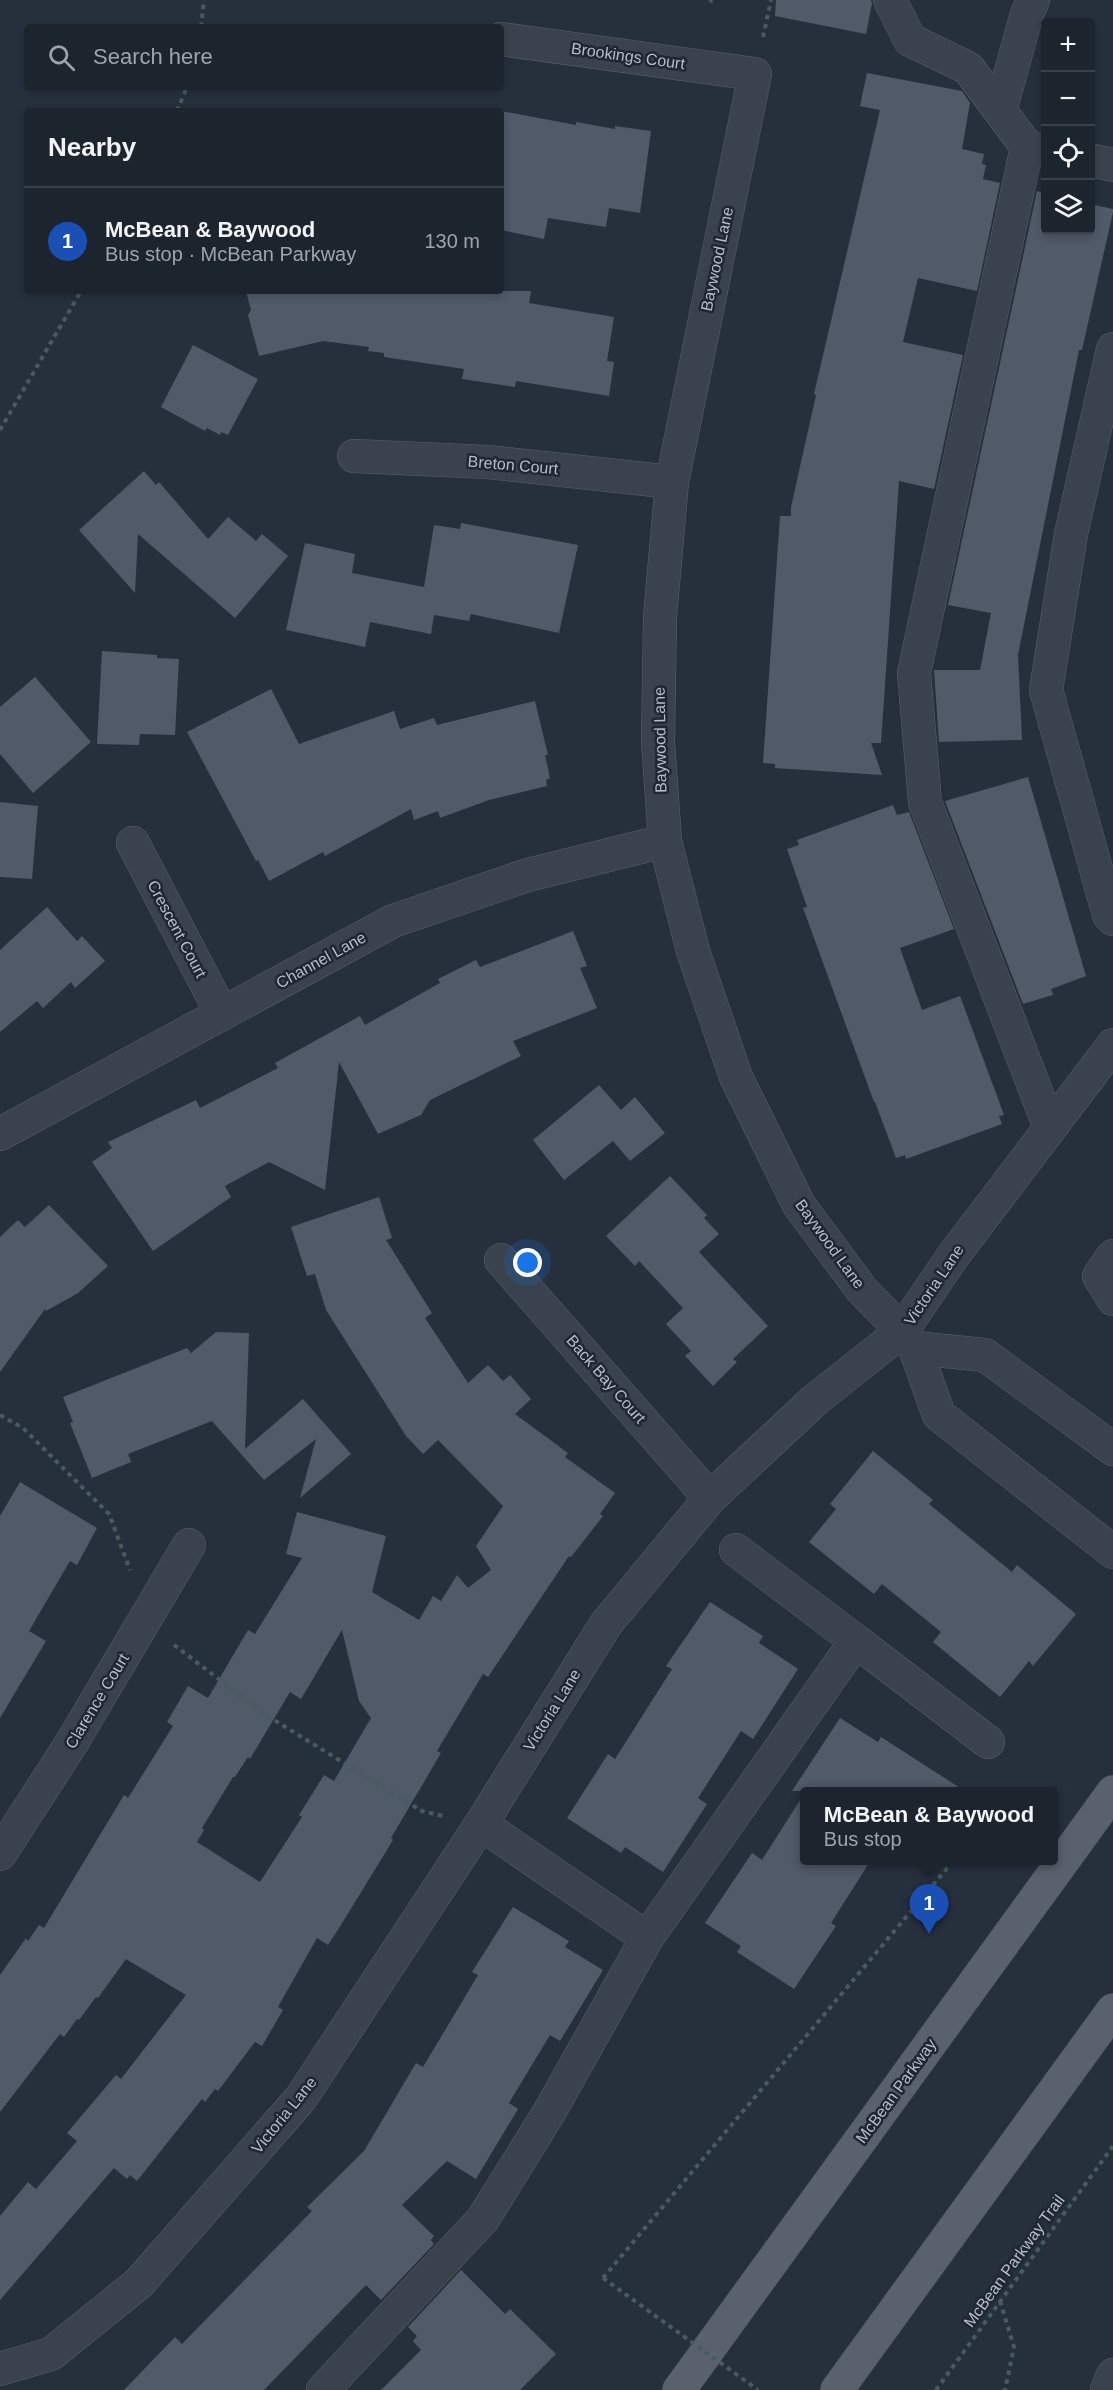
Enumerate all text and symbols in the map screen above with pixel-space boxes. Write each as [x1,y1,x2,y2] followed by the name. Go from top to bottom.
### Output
[1041,18,1095,234] map controls
[1041,18,1095,72] button: +
[24,24,504,90] search box
[570,40,687,72] street label: Brookings Court
[45,41,78,74] icon: search
[93,44,213,69] text: Search here
[1041,72,1095,126] button: −
[1041,126,1095,180] button: locate
[48,132,136,162] text: Nearby
[1041,180,1095,234] button: layers
[698,205,736,313] street label: Baywood Lane
[105,217,315,242] text: McBean & Baywood
[62,230,73,252] text: 1
[424,230,480,252] text: 130 m
[105,243,356,265] text: Bus stop · McBean Parkway
[467,453,559,477] street label: Breton Court
[651,687,669,793] street label: Baywood Lane
[144,878,210,981] street label: Crescent Court
[273,928,369,992] street label: Channel Lane
[792,1196,868,1292] street label: Baywood Lane
[901,1242,967,1328] street label: Victoria Lane
[513,1248,542,1277] your location
[563,1331,649,1427] street label: Back Bay Court
[62,1650,132,1751] street label: Clarence Court
[520,1666,584,1754] street label: Victoria Lane
[800,1787,1058,1865] popup
[824,1802,1034,1827] text: McBean & Baywood
[824,1828,902,1850] text: Bus stop
[910,1884,948,1934] pin: 1
[853,2036,939,2146] street label: McBean Parkway
[248,2073,320,2157] street label: Victoria Lane
[960,2192,1068,2330] street label: McBean Parkway Trail

